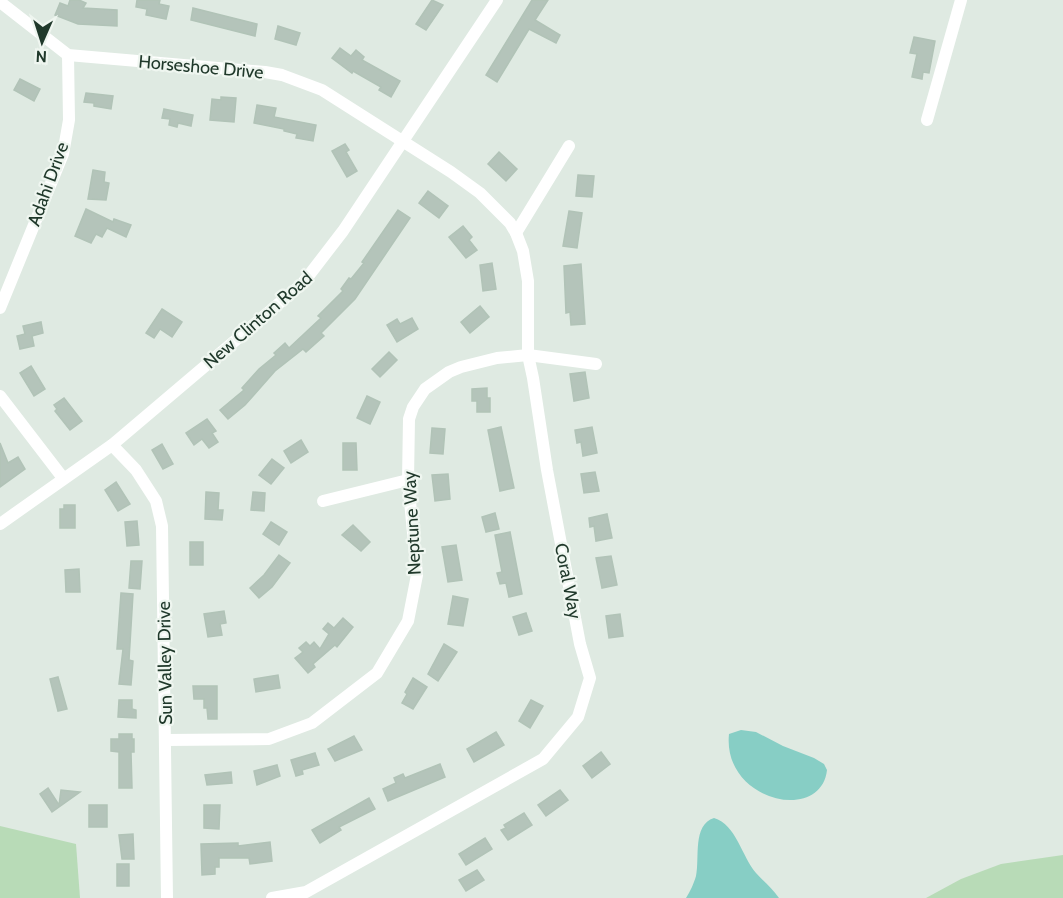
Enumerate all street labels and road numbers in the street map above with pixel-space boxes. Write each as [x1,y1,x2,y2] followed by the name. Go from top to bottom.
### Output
[138,51,264,83] street label: Horseshoe Drive
[23,139,73,229] street label: Adahi Drive
[199,267,317,373] street label: New Clinton Road
[398,470,426,576] street label: Neptune Way
[550,541,586,621] street label: Coral Way
[153,601,177,725] street label: Sun Valley Drive

